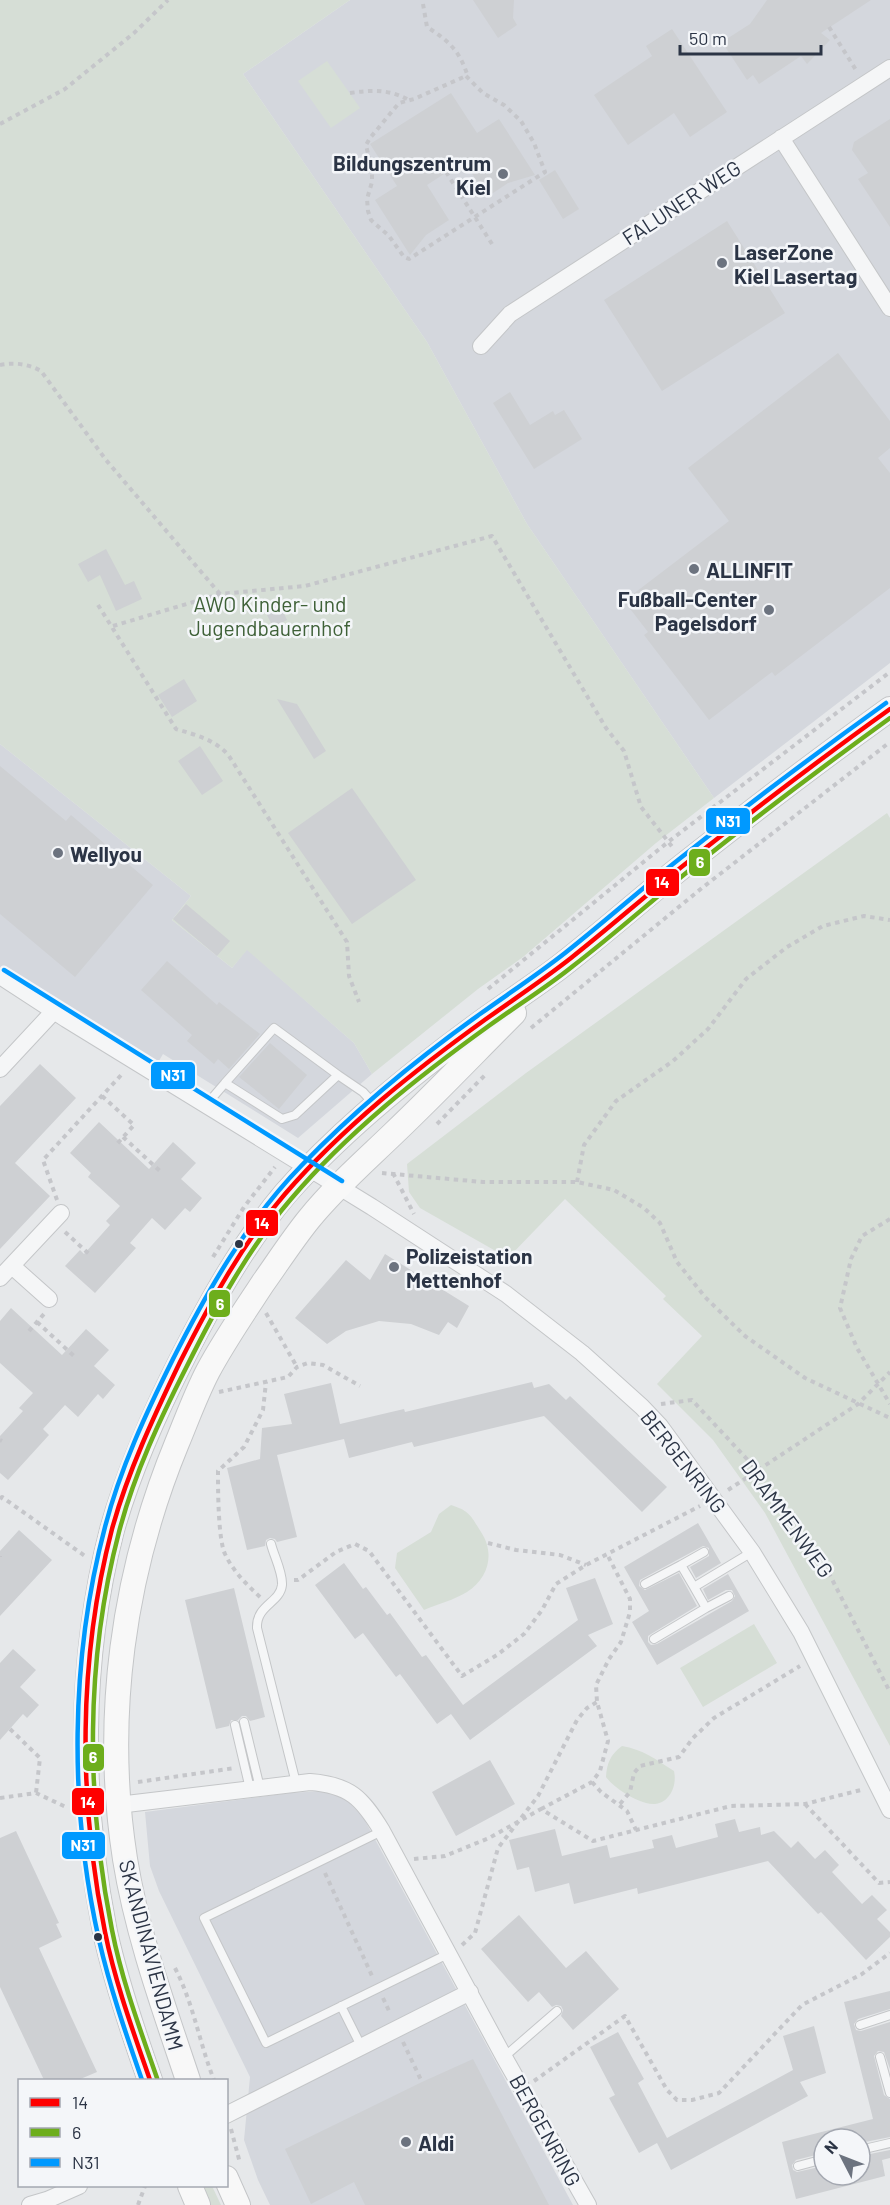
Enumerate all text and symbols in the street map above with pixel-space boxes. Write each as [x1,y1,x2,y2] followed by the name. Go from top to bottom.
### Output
[680,18,821,56] scale bar
[689,27,727,49] text: 50 m
[333,150,491,199] place label: Bildungszentrum Kiel
[617,154,745,250] street label: FALUNER WEG
[496,167,510,181] marker: Bildungszentrum Kiel
[734,239,857,288] place label: LaserZone Kiel Lasertag
[715,256,729,270] marker: LaserZone Kiel Lasertag
[706,557,793,582] place label: ALLINFIT
[687,562,701,576] marker: ALLINFIT
[618,586,757,635] place label: Fußball-Center Pagelsdorf
[189,591,351,640] park label: AWO Kinder- und Jugendbauernhof
[762,603,776,617] marker: Fußball-Center Pagelsdorf
[705,807,751,835] line badge: N31
[716,811,740,830] text: N31
[70,841,142,866] place label: Wellyou
[51,846,65,860] marker: Wellyou
[688,848,711,877] line badge: 6
[696,852,705,871] text: 6
[645,868,680,897] line badge: 14
[654,872,670,891] text: 14
[150,1061,196,1090] line badge: N31
[161,1065,185,1084] text: N31
[245,1209,279,1237] line badge: 14
[254,1213,270,1232] text: 14
[233,1238,245,1250] unlabelled marker
[406,1243,532,1292] place label: Polizeistation Mettenhof
[387,1260,401,1274] marker: Polizeistation Mettenhof
[208,1289,231,1318] line badge: 6
[216,1294,225,1313] text: 6
[636,1405,732,1517] street label: BERGENRING
[737,1454,839,1582] street label: DRAMMENWEG
[82,1743,105,1772] line badge: 6
[89,1747,98,1766] text: 6
[71,1787,105,1816] line badge: 14
[80,1792,96,1811] text: 14
[61,1831,106,1860] line badge: N31
[71,1835,95,1854] text: N31
[115,1857,189,2053] street label: SKANDINAVIENDAMM
[92,1931,104,1943] unlabelled marker
[505,2070,587,2190] street label: BERGENRING
[18,2079,228,2187] legend
[72,2091,88,2113] text: 14
[72,2121,81,2143] text: 6
[812,2127,872,2187] north arrow
[418,2130,454,2155] place label: Aldi
[399,2135,413,2149] marker: Aldi
[820,2136,841,2157] text: N
[72,2151,100,2173] text: N31

